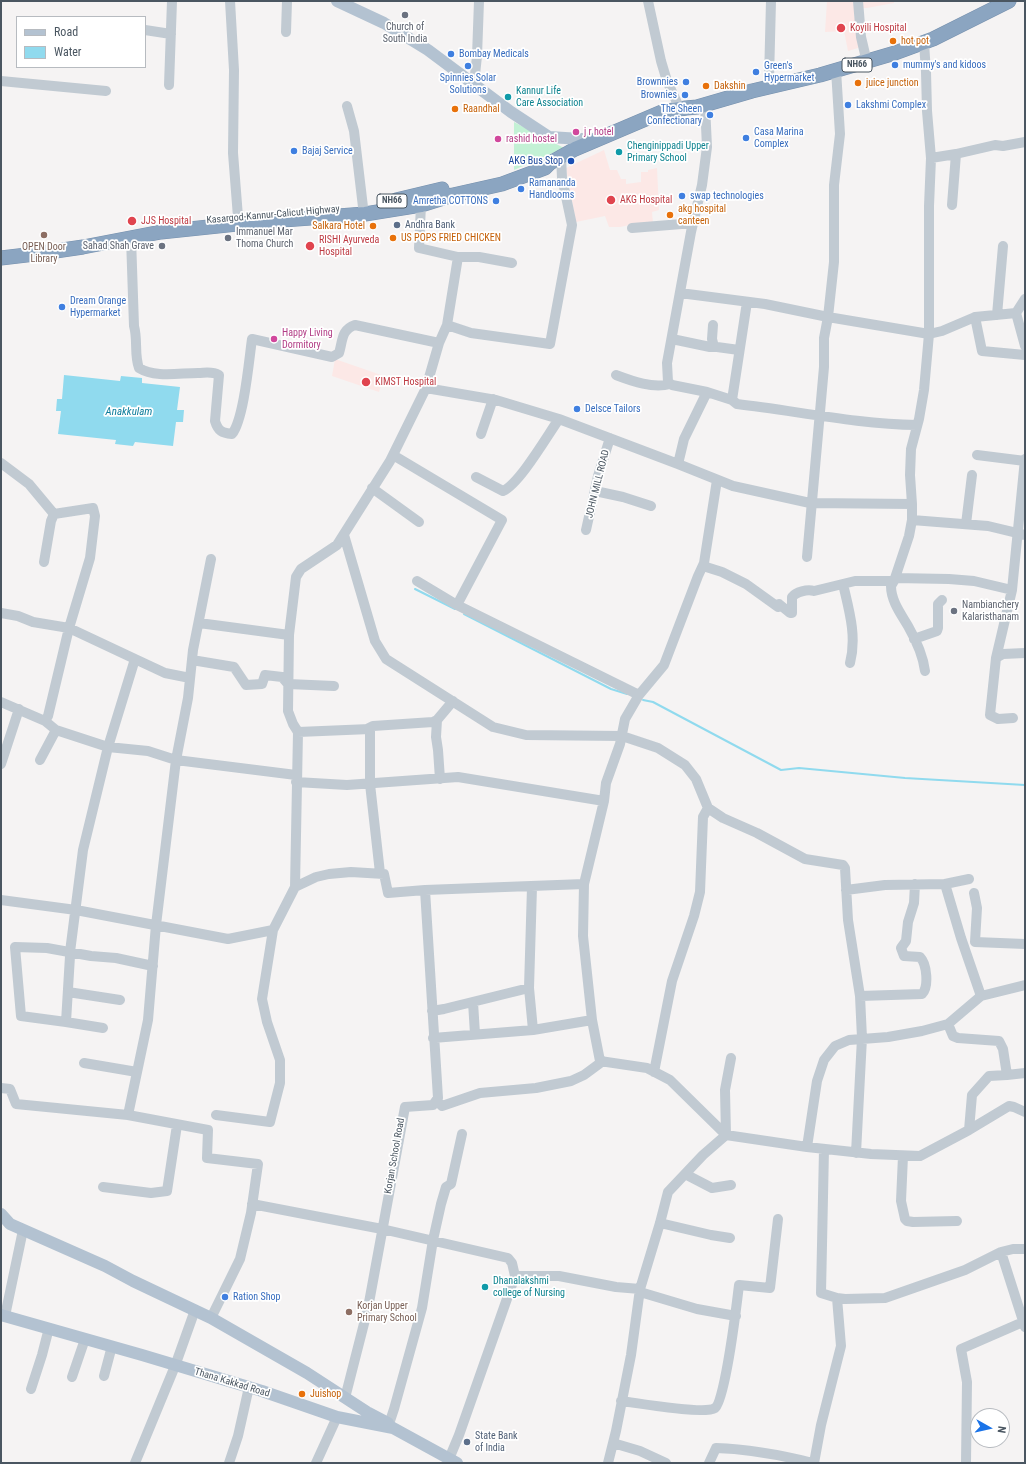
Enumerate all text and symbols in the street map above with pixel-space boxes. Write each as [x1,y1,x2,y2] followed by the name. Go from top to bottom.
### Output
[400,10,410,20] marker: Church of South India
[16,16,146,68] legend
[383,21,427,44] place label: Church of South India
[835,22,847,34] marker: Koyili Hospital
[850,22,907,34] place label: Koyili Hospital
[54,25,78,39] text: Road
[901,35,929,47] place label: hot pot
[888,36,898,46] marker: hot pot
[54,45,82,59] text: Water
[459,48,529,60] place label: Bombay Medicals
[446,49,456,59] marker: Bombay Medicals
[842,58,872,72] road number: NH66
[903,59,986,71] place label: mummy's and kidoos
[764,60,814,84] place label: Green's Hypermarket
[890,60,900,70] marker: mummy's and kidoos
[463,61,473,71] marker: Spinnies Solar Solutions
[751,67,761,77] marker: Green's Hypermarket
[440,72,496,96] place label: Spinnies Solar Solutions
[637,76,678,88] place label: Brownnies
[681,77,691,87] marker: Brownnies
[866,77,919,89] place label: juice junction
[853,78,863,88] marker: juice junction
[714,80,746,92] place label: Dakshin
[701,81,711,91] marker: Dakshin
[516,85,583,108] place label: Kannur Life Care Association
[641,89,677,101] place label: Brownies
[680,90,690,100] marker: Brownies
[503,92,513,102] marker: Kannur Life Care Association
[856,99,926,111] place label: Lakshmi Complex
[843,100,853,110] marker: Lakshmi Complex
[463,103,500,115] place label: Raandhal
[647,103,702,126] place label: The Sheen Confectionary
[450,104,460,114] marker: Raandhal
[705,110,715,120] marker: The Sheen Confectionary
[584,126,614,138] place label: j r hotel
[754,126,803,150] place label: Casa Marina Complex
[571,127,581,137] marker: j r hotel
[506,133,557,145] place label: rashid hostel
[741,133,751,143] marker: Casa Marina Complex
[493,134,503,144] marker: rashid hostel
[627,140,709,164] place label: Chenginippadi Upper Primary School
[302,145,353,157] place label: Bajaj Service
[289,146,299,156] marker: Bajaj Service
[614,147,624,157] marker: Chenginippadi Upper Primary School
[509,155,563,167] place label: AKG Bus Stop
[566,156,576,166] marker: AKG Bus Stop
[529,177,576,200] place label: Ramananda Handlooms
[516,184,526,194] marker: Ramananda Handlooms
[690,190,764,202] place label: swap technologies
[677,191,687,201] marker: swap technologies
[377,194,407,208] road number: NH66
[605,194,617,206] marker: AKG Hospital
[620,194,672,206] place label: AKG Hospital
[413,195,488,207] place label: Amretha COTTONS
[491,196,501,206] marker: Amretha COTTONS
[206,203,340,227] street label: Kasargod-Kannur-Calicut Highway
[678,203,726,226] place label: akg hospital canteen
[665,210,675,220] marker: akg hospital canteen
[126,215,138,227] marker: JJS Hospital
[141,215,191,227] place label: JJS Hospital
[405,219,455,231] place label: Andhra Bank
[312,220,365,232] place label: Salkara Hotel
[392,220,402,230] marker: Andhra Bank
[368,221,378,231] marker: Salkara Hotel
[236,226,293,250] place label: Immanuel Mar Thoma Church
[39,230,49,240] marker: OPEN Door Library
[401,232,501,244] place label: US POPS FRIED CHICKEN
[223,233,233,243] marker: Immanuel Mar Thoma Church
[388,233,398,243] marker: US POPS FRIED CHICKEN
[319,234,379,258] place label: RISHI Ayurveda Hospital
[83,240,154,252] place label: Sahad Shah Grave
[304,240,316,252] marker: RISHI Ayurveda Hospital
[22,241,66,264] place label: OPEN Door Library
[157,241,167,251] marker: Sahad Shah Grave
[70,295,126,318] place label: Dream Orange Hypermarket
[57,302,67,312] marker: Dream Orange Hypermarket
[282,327,333,350] place label: Happy Living Dormitory
[269,334,279,344] marker: Happy Living Dormitory
[360,376,372,388] marker: KIMST Hospital
[375,376,436,388] place label: KIMST Hospital
[585,403,641,415] place label: Delsce Tailors
[572,404,582,414] marker: Delsce Tailors
[106,405,152,419] water label: Anakkulam
[584,449,612,519] street label: JOHN MILL ROAD
[962,599,1019,622] place label: Nambianchery Kalaristhanam
[949,606,959,616] marker: Nambianchery Kalaristhanam
[382,1117,408,1195] street label: Korjan School Road
[493,1275,565,1298] place label: Dhanalakshmi college of Nursing
[480,1282,490,1292] marker: Dhanalakshmi college of Nursing
[233,1291,280,1303] place label: Ration Shop
[220,1292,230,1302] marker: Ration Shop
[357,1300,417,1324] place label: Korjan Upper Primary School
[344,1307,354,1317] marker: Korjan Upper Primary School
[193,1366,271,1400] street label: Thana Kakkad Road
[310,1388,341,1400] place label: Juishop
[297,1389,307,1399] marker: Juishop
[970,1408,1010,1448] north arrow
[994,1425,1008,1434] text: N
[475,1430,517,1454] place label: State Bank of India
[462,1437,472,1447] marker: State Bank of India

